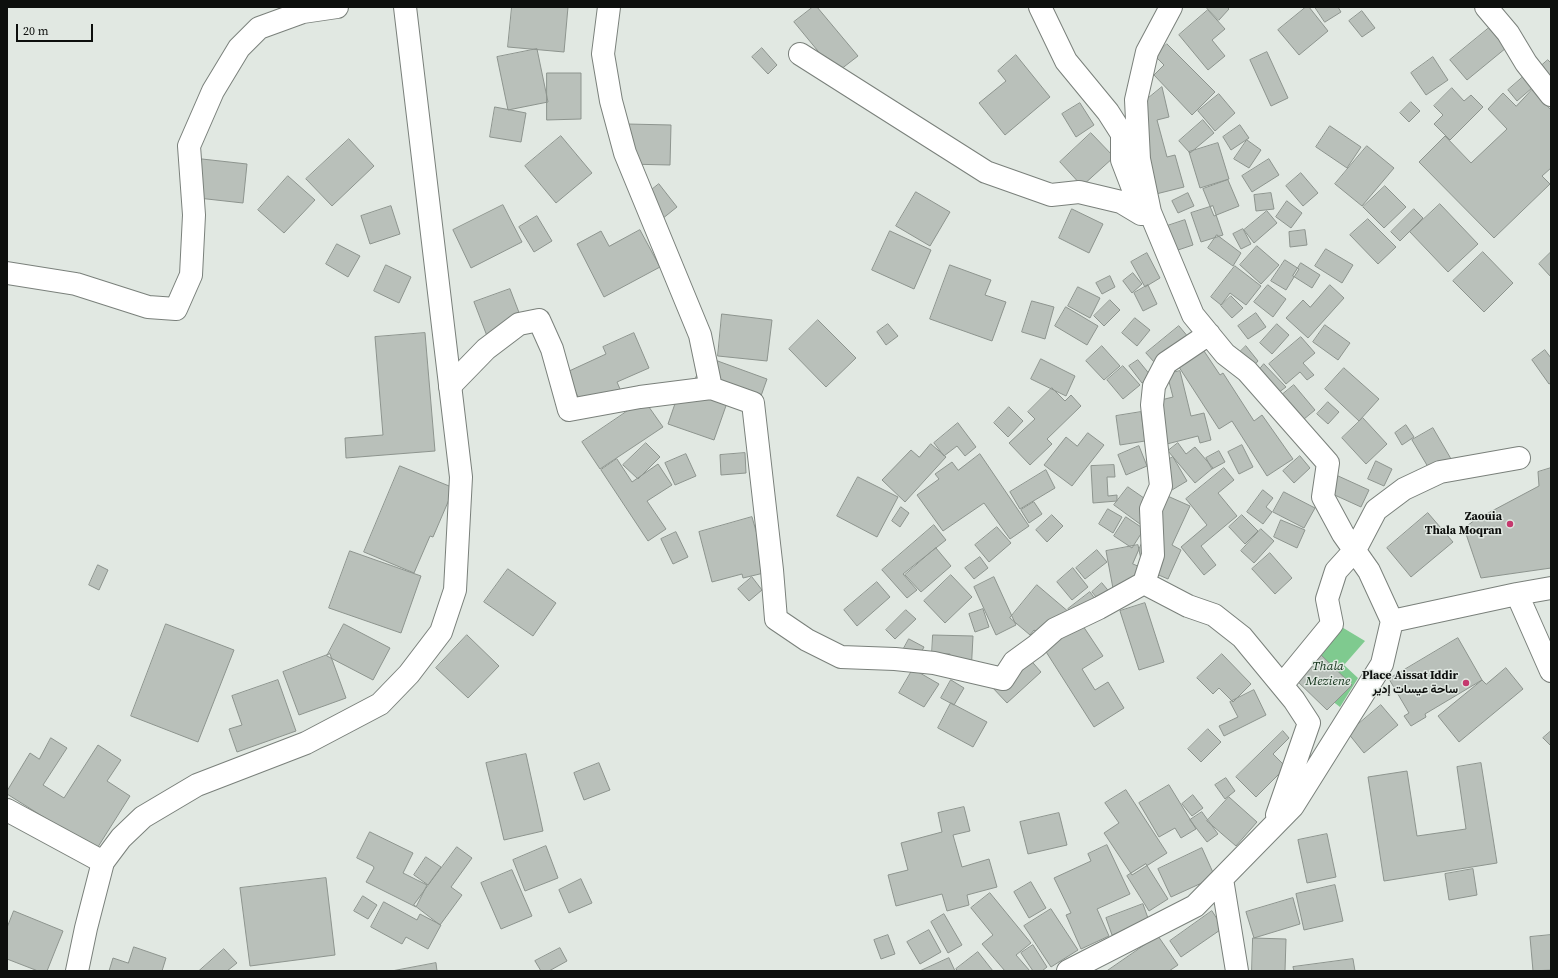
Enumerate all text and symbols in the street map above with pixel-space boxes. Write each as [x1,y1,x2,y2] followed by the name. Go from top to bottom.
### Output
[18,16,95,42] scale bar
[23,23,49,39] text: 20 m
[1425,510,1502,538] place label: Zaouia Thala Moqran
[1505,519,1515,529] marker: Zaouia Thala Moqran
[1306,659,1350,690] water label: Thala Meziene
[1362,669,1458,697] place label: Place Aissat Iddir ساحة عيسات إدير
[1461,678,1471,688] marker: Place Aissat Iddir ساحة عيسات إدير

